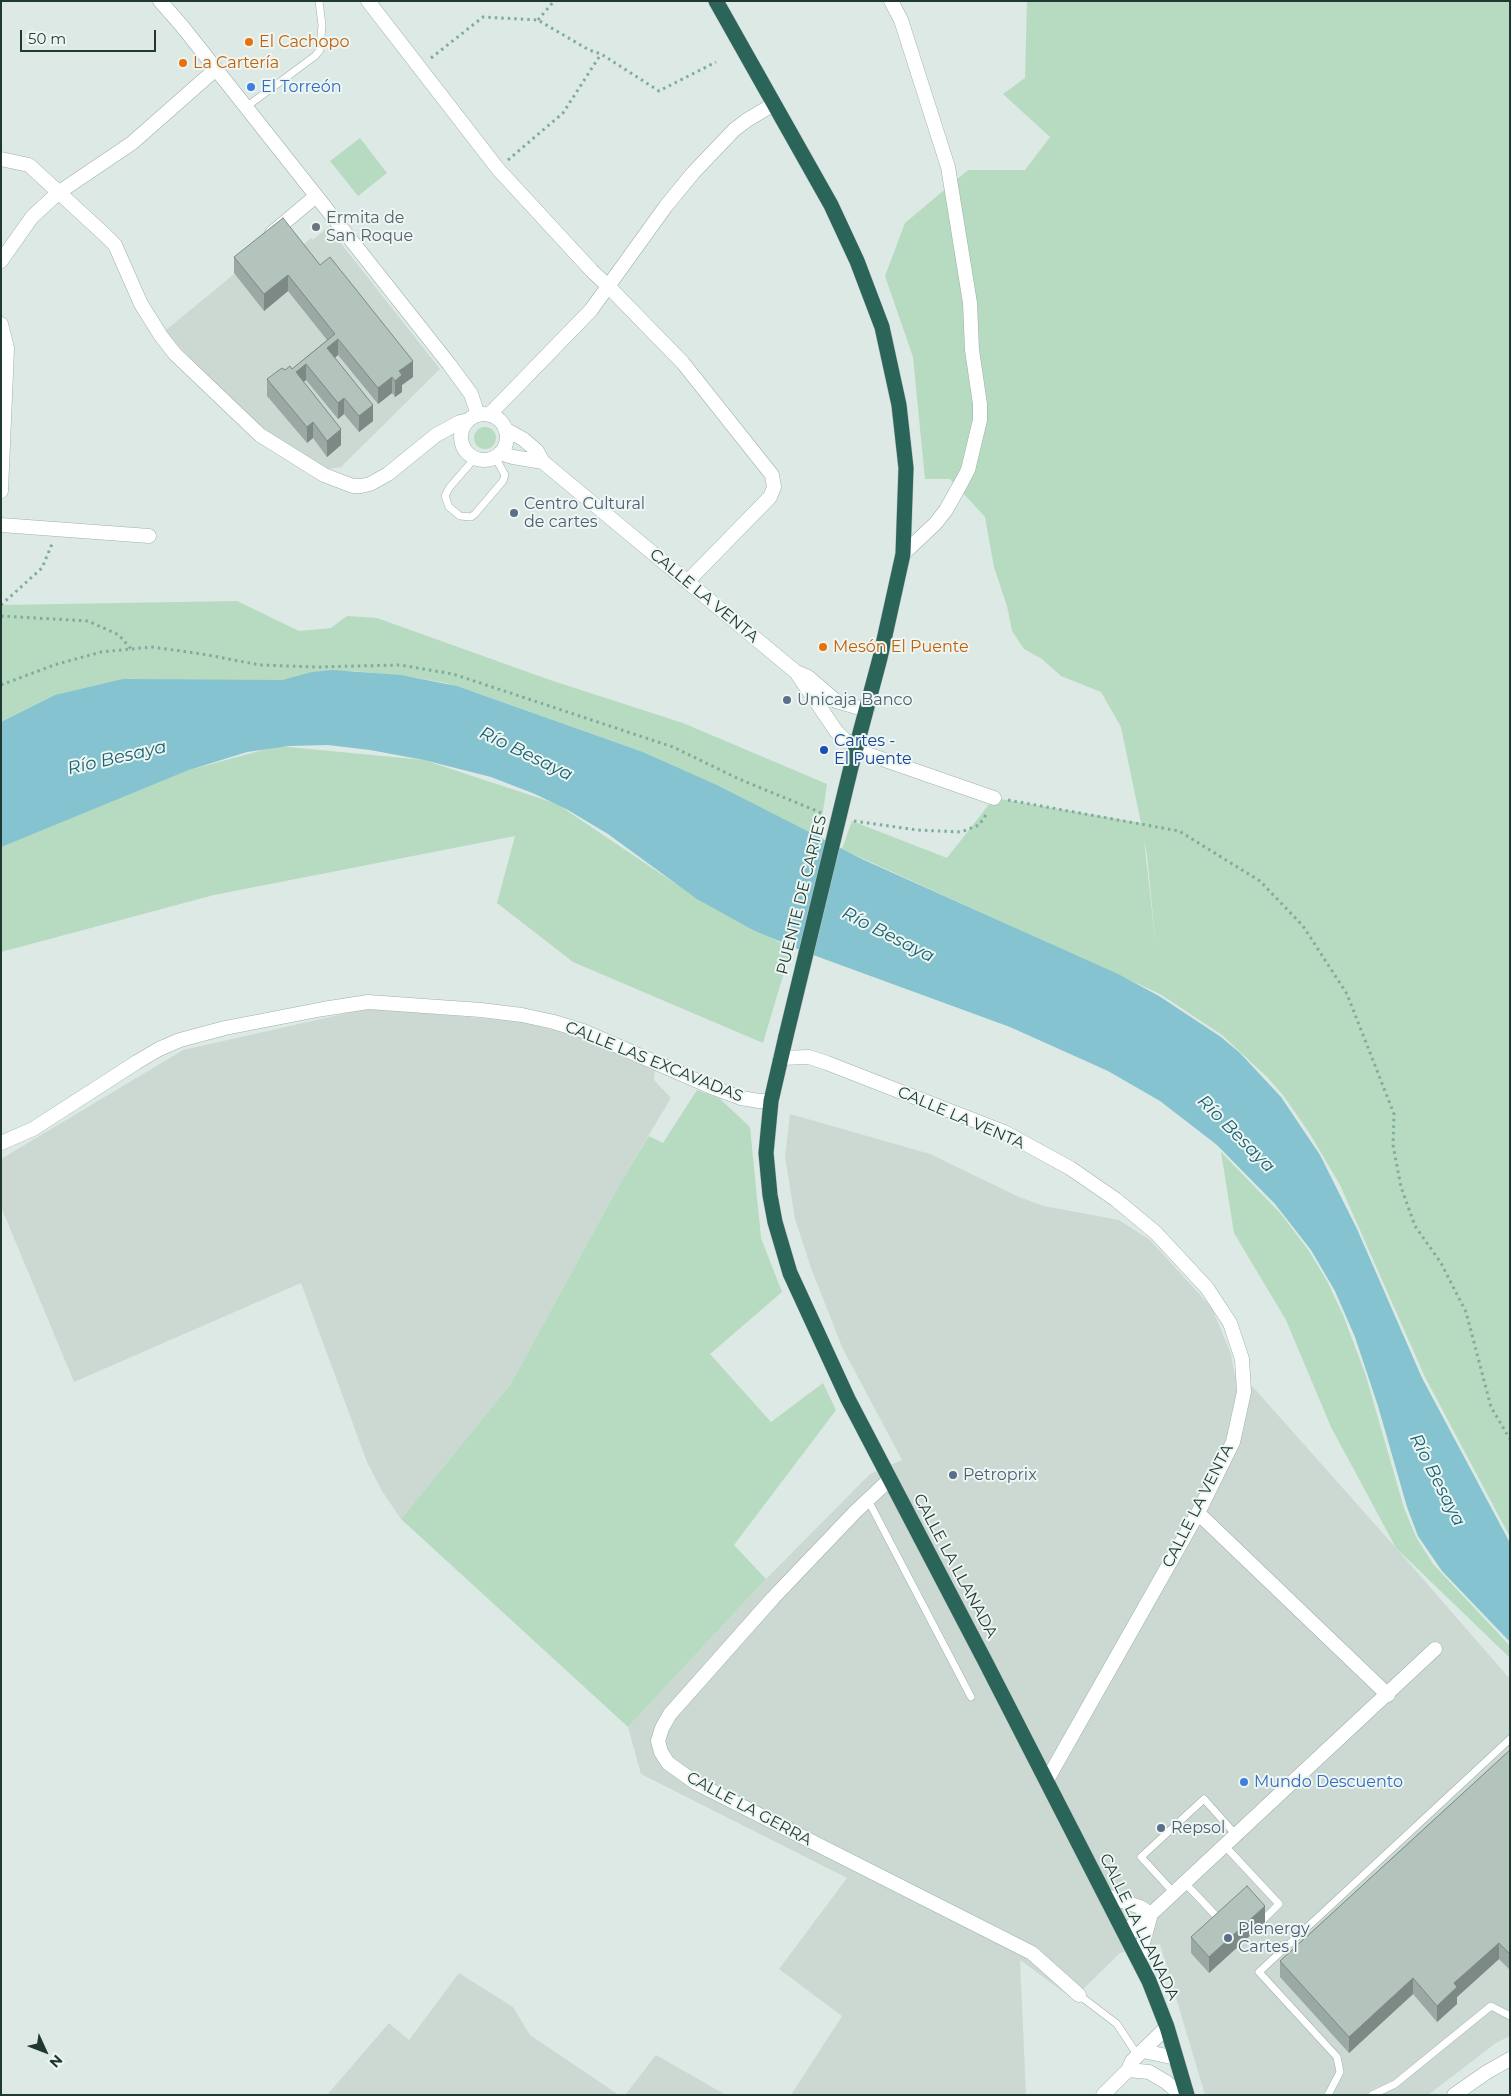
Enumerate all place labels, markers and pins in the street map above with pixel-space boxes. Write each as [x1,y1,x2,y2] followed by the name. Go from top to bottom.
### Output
[259,32,349,52] place label: El Cachopo
[243,36,255,48] marker: El Cachopo
[193,53,279,73] place label: La Cartería
[177,57,189,69] marker: La Cartería
[261,77,342,97] place label: El Torreón
[245,81,257,93] marker: El Torreón
[326,208,413,246] place label: Ermita de San Roque
[310,221,322,233] marker: Ermita de San Roque
[524,494,645,532] place label: Centro Cultural de cartes
[508,507,520,519] marker: Centro Cultural de cartes
[833,637,969,657] place label: Mesón El Puente
[817,641,829,653] marker: Mesón El Puente
[797,690,912,710] place label: Unicaja Banco
[781,694,793,706] marker: Unicaja Banco
[834,731,912,769] place label: Cartes - El Puente
[818,744,830,756] marker: Cartes - El Puente
[963,1465,1037,1485] place label: Petroprix
[947,1469,959,1481] marker: Petroprix
[1254,1772,1403,1792] place label: Mundo Descuento
[1238,1776,1250,1788] marker: Mundo Descuento
[1171,1818,1225,1838] place label: Repsol
[1155,1822,1167,1834] marker: Repsol
[1238,1919,1310,1957] place label: Plenergy Cartes I
[1222,1932,1234,1944] marker: Plenergy Cartes I

